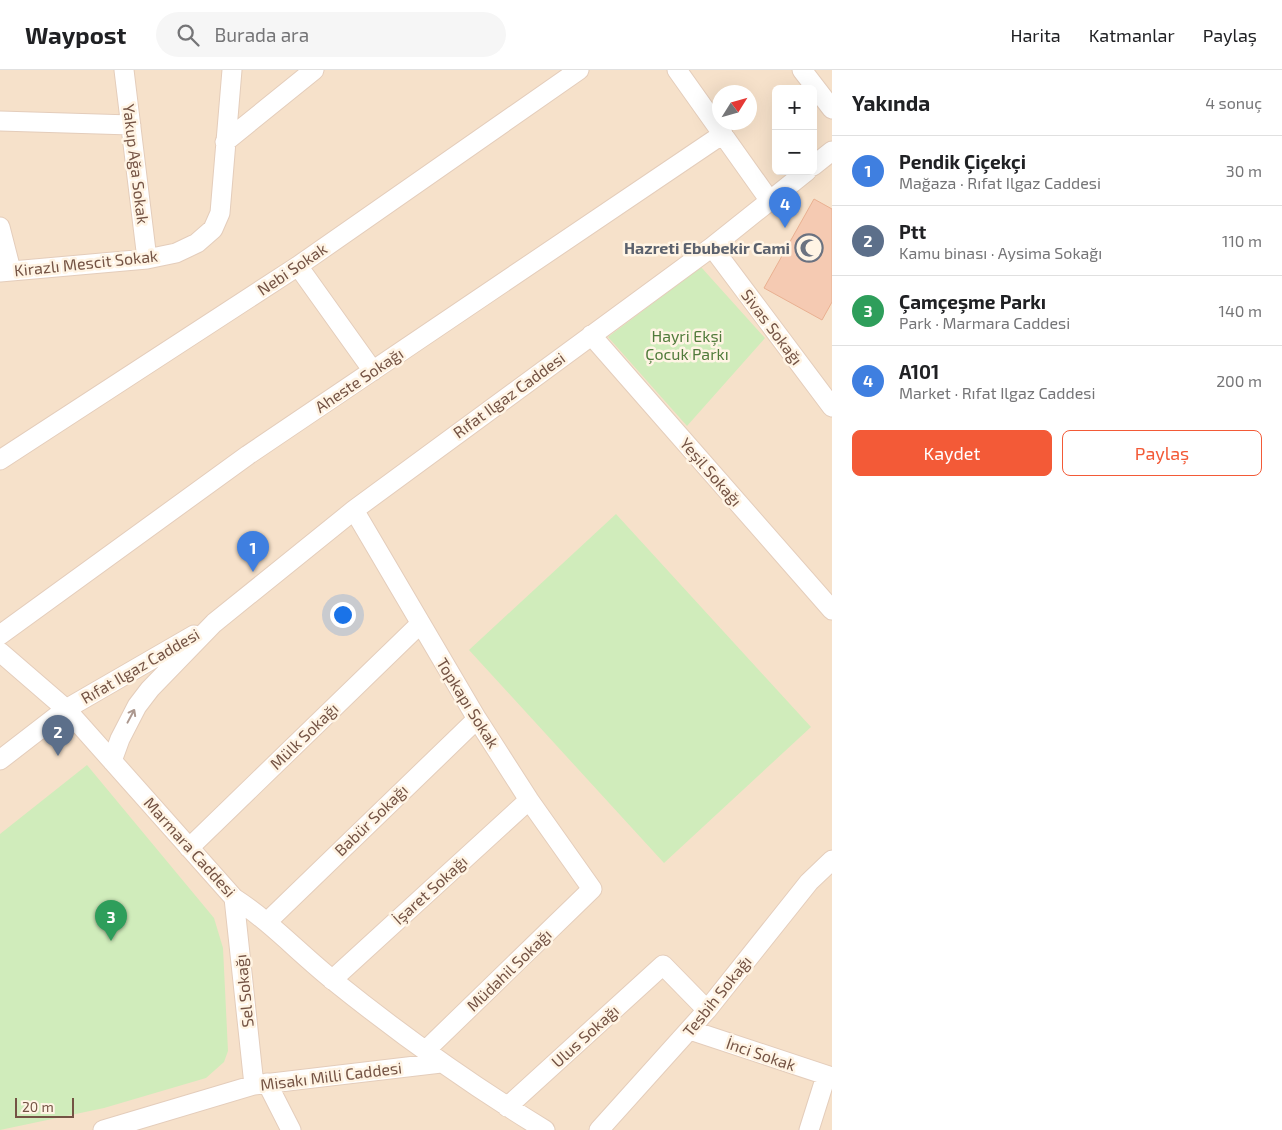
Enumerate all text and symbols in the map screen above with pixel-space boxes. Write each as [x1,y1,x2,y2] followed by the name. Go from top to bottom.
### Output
[156,12,506,57] search box
[25,20,126,49] text: Waypost
[174,21,202,49] icon: search
[214,23,309,46] text: Burada ara
[1010,24,1061,46] text: Harita
[1089,24,1175,46] text: Katmanlar
[1203,24,1257,46] text: Paylaş
[712,85,757,130] north arrow
[772,85,817,175] map controls
[772,85,817,130] button: +
[852,90,930,115] text: Yakında
[1205,93,1262,112] text: 4 sonuç
[120,103,153,225] street label: Yakup Ağa Sokak
[772,130,817,175] button: −
[899,150,1026,173] text: Pendik Çiçekçi
[865,161,871,180] text: 1
[1226,161,1262,180] text: 30 m
[899,173,1101,192] text: Mağaza · Rıfat Ilgaz Caddesi
[769,187,801,228] pin: 4
[899,220,926,243] text: Ptt
[863,231,873,250] text: 2
[1222,231,1262,250] text: 110 m
[794,233,824,263] mosque icon: Hazreti Ebubekir Cami
[253,238,330,299] street label: Nebi Sokak
[624,238,790,257] place label: Hazreti Ebubekir Cami
[899,243,1102,262] text: Kamu binası · Aysima Sokağı
[13,246,159,280] street label: Kirazlı Mescit Sokak
[738,285,807,368] street label: Sivas Sokağı
[899,290,1046,313] text: Çamçeşme Parkı
[863,301,873,320] text: 3
[1219,301,1262,320] text: 140 m
[899,313,1070,332] text: Park · Marmara Caddesi
[645,326,729,364] park label: Hayri Ekşi Çocuk Parkı
[311,343,406,416] street label: Aheste Sokağı
[449,348,568,442] street label: Rıfat Ilgaz Caddesi
[899,360,939,383] text: A101
[863,371,873,390] text: 4
[1216,371,1262,390] text: 200 m
[899,383,1095,402] text: Market · Rıfat Ilgaz Caddesi
[852,430,1052,476] button: Kaydet
[1062,430,1262,476] button: Paylaş
[676,434,746,510] street label: Yeşil Sokağı
[237,531,269,572] pin: 1
[330,602,356,628] your location
[77,624,202,707] street label: Rıfat Ilgaz Caddesi
[433,654,504,751] street label: Topkapı Sokak
[266,698,342,773] street label: Mülk Sokağı
[126,709,136,724] one-way arrow
[42,715,74,756] pin: 2
[330,780,411,859] street label: Babür Sokağı
[141,793,240,900] street label: Marmara Caddesi
[389,851,471,929] street label: İşaret Sokağı
[95,900,127,941] pin: 3
[462,925,555,1015] street label: Müdahil Sokağı
[678,952,755,1040] street label: Tesbih Sokağı
[230,954,257,1029] street label: Sel Sokağı
[547,1000,622,1071] street label: Ulus Sokağı
[724,1033,798,1074] street label: İnci Sokak
[259,1057,403,1094] street label: Misakı Milli Caddesi
[15,1095,74,1118] scale bar
[22,1098,54,1115] text: 20 m

